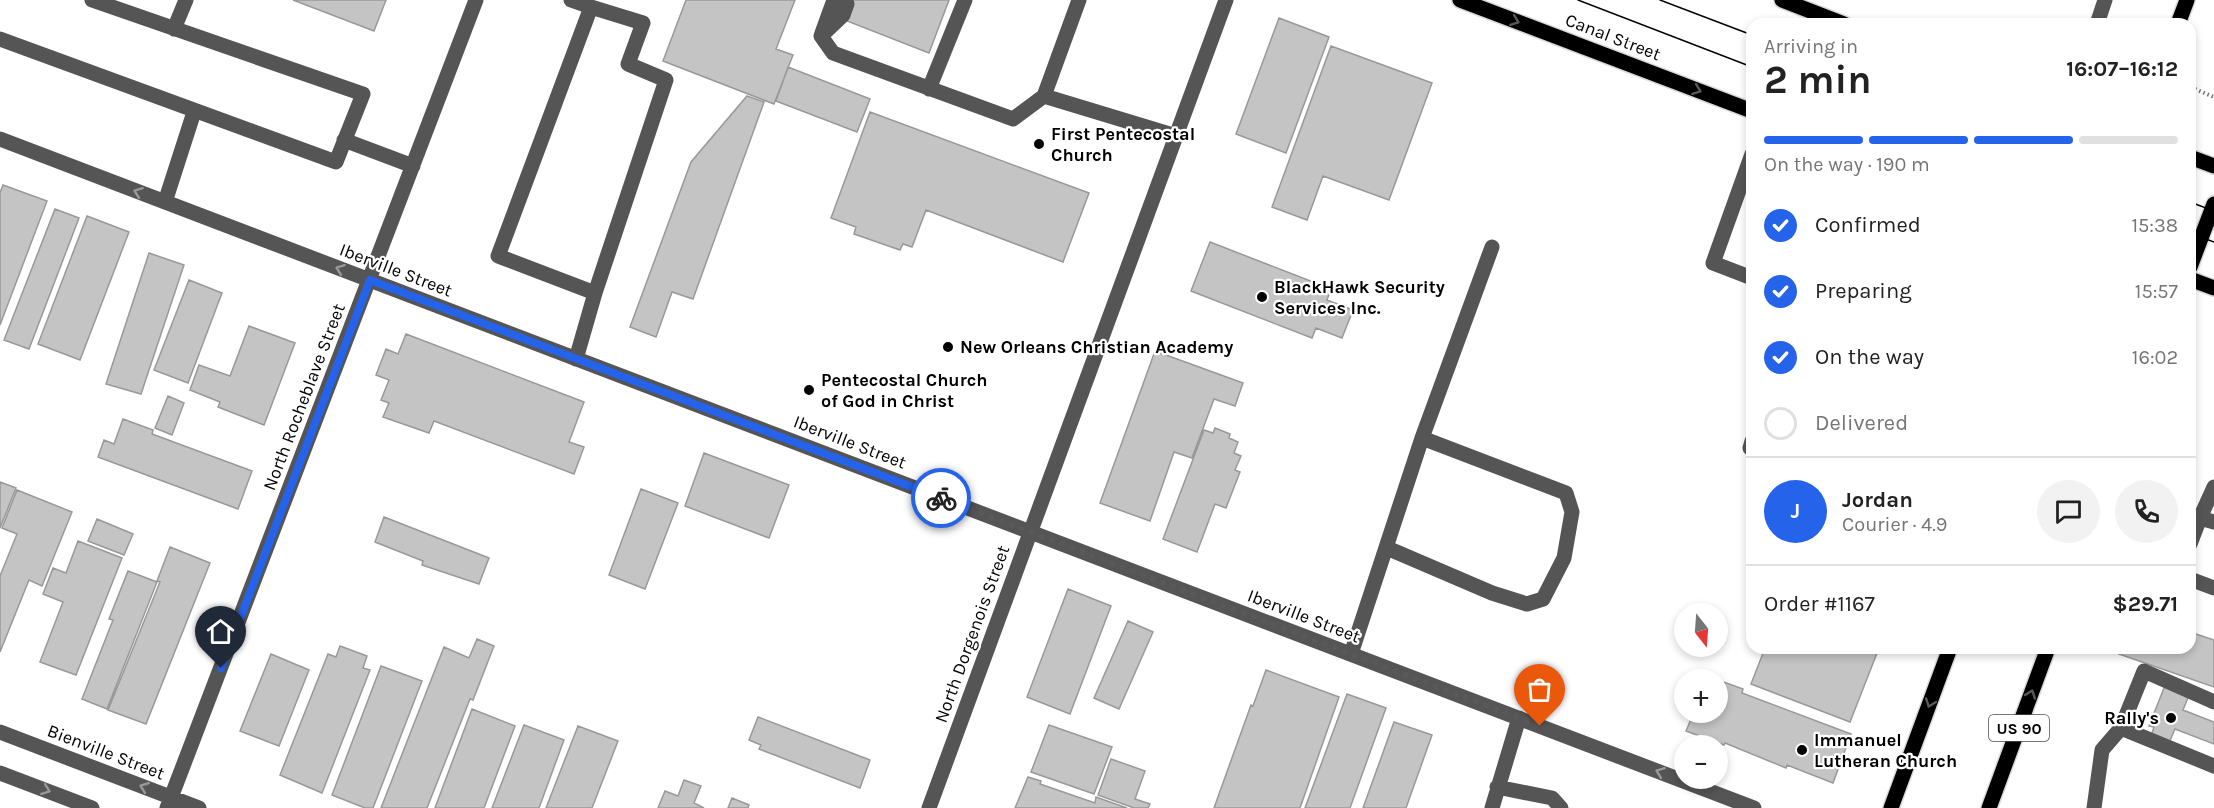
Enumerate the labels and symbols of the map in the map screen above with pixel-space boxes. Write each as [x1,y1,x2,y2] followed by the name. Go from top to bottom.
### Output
[1562,9,1664,65] street label: Canal Street
[1509,14,1520,26] one-way arrow
[1691,83,1702,95] one-way arrow
[1051,123,1195,166] place label: First Pentecostal Church
[1032,137,1046,151] marker: First Pentecostal Church
[133,187,144,199] one-way arrow
[337,238,456,302] street label: Iberville Street
[335,264,346,276] one-way arrow
[1274,276,1445,319] place label: BlackHawk Security Services Inc.
[1255,290,1269,304] marker: BlackHawk Security Services Inc.
[258,300,350,494] street label: North Rocheblave Street
[960,336,1233,358] place label: New Orleans Christian Academy
[941,340,955,354] marker: New Orleans Christian Academy
[821,369,987,412] place label: Pentecostal Church of God in Christ
[802,383,816,397] marker: Pentecostal Church of God in Christ
[791,410,910,474] street label: Iberville Street
[911,468,971,528] courier
[930,542,1014,726] street label: North Dorgenois Street
[1245,584,1364,648] street label: Iberville Street
[1674,603,1728,657] north arrow
[195,606,246,668] pin
[1514,664,1565,726] pin
[2024,689,2036,700] one-way arrow
[1924,697,1937,708] one-way arrow
[2104,707,2159,729] place label: Rally's
[2164,711,2178,725] marker: Rally's
[1989,715,2049,741] road number: US 90
[44,719,168,785] street label: Bienville Street
[1814,729,1957,772] place label: Immanuel Lutheran Church
[1795,743,1809,757] marker: Immanuel Lutheran Church
[1655,767,1666,779] one-way arrow
[139,782,150,794] one-way arrow
[40,783,51,796] one-way arrow

